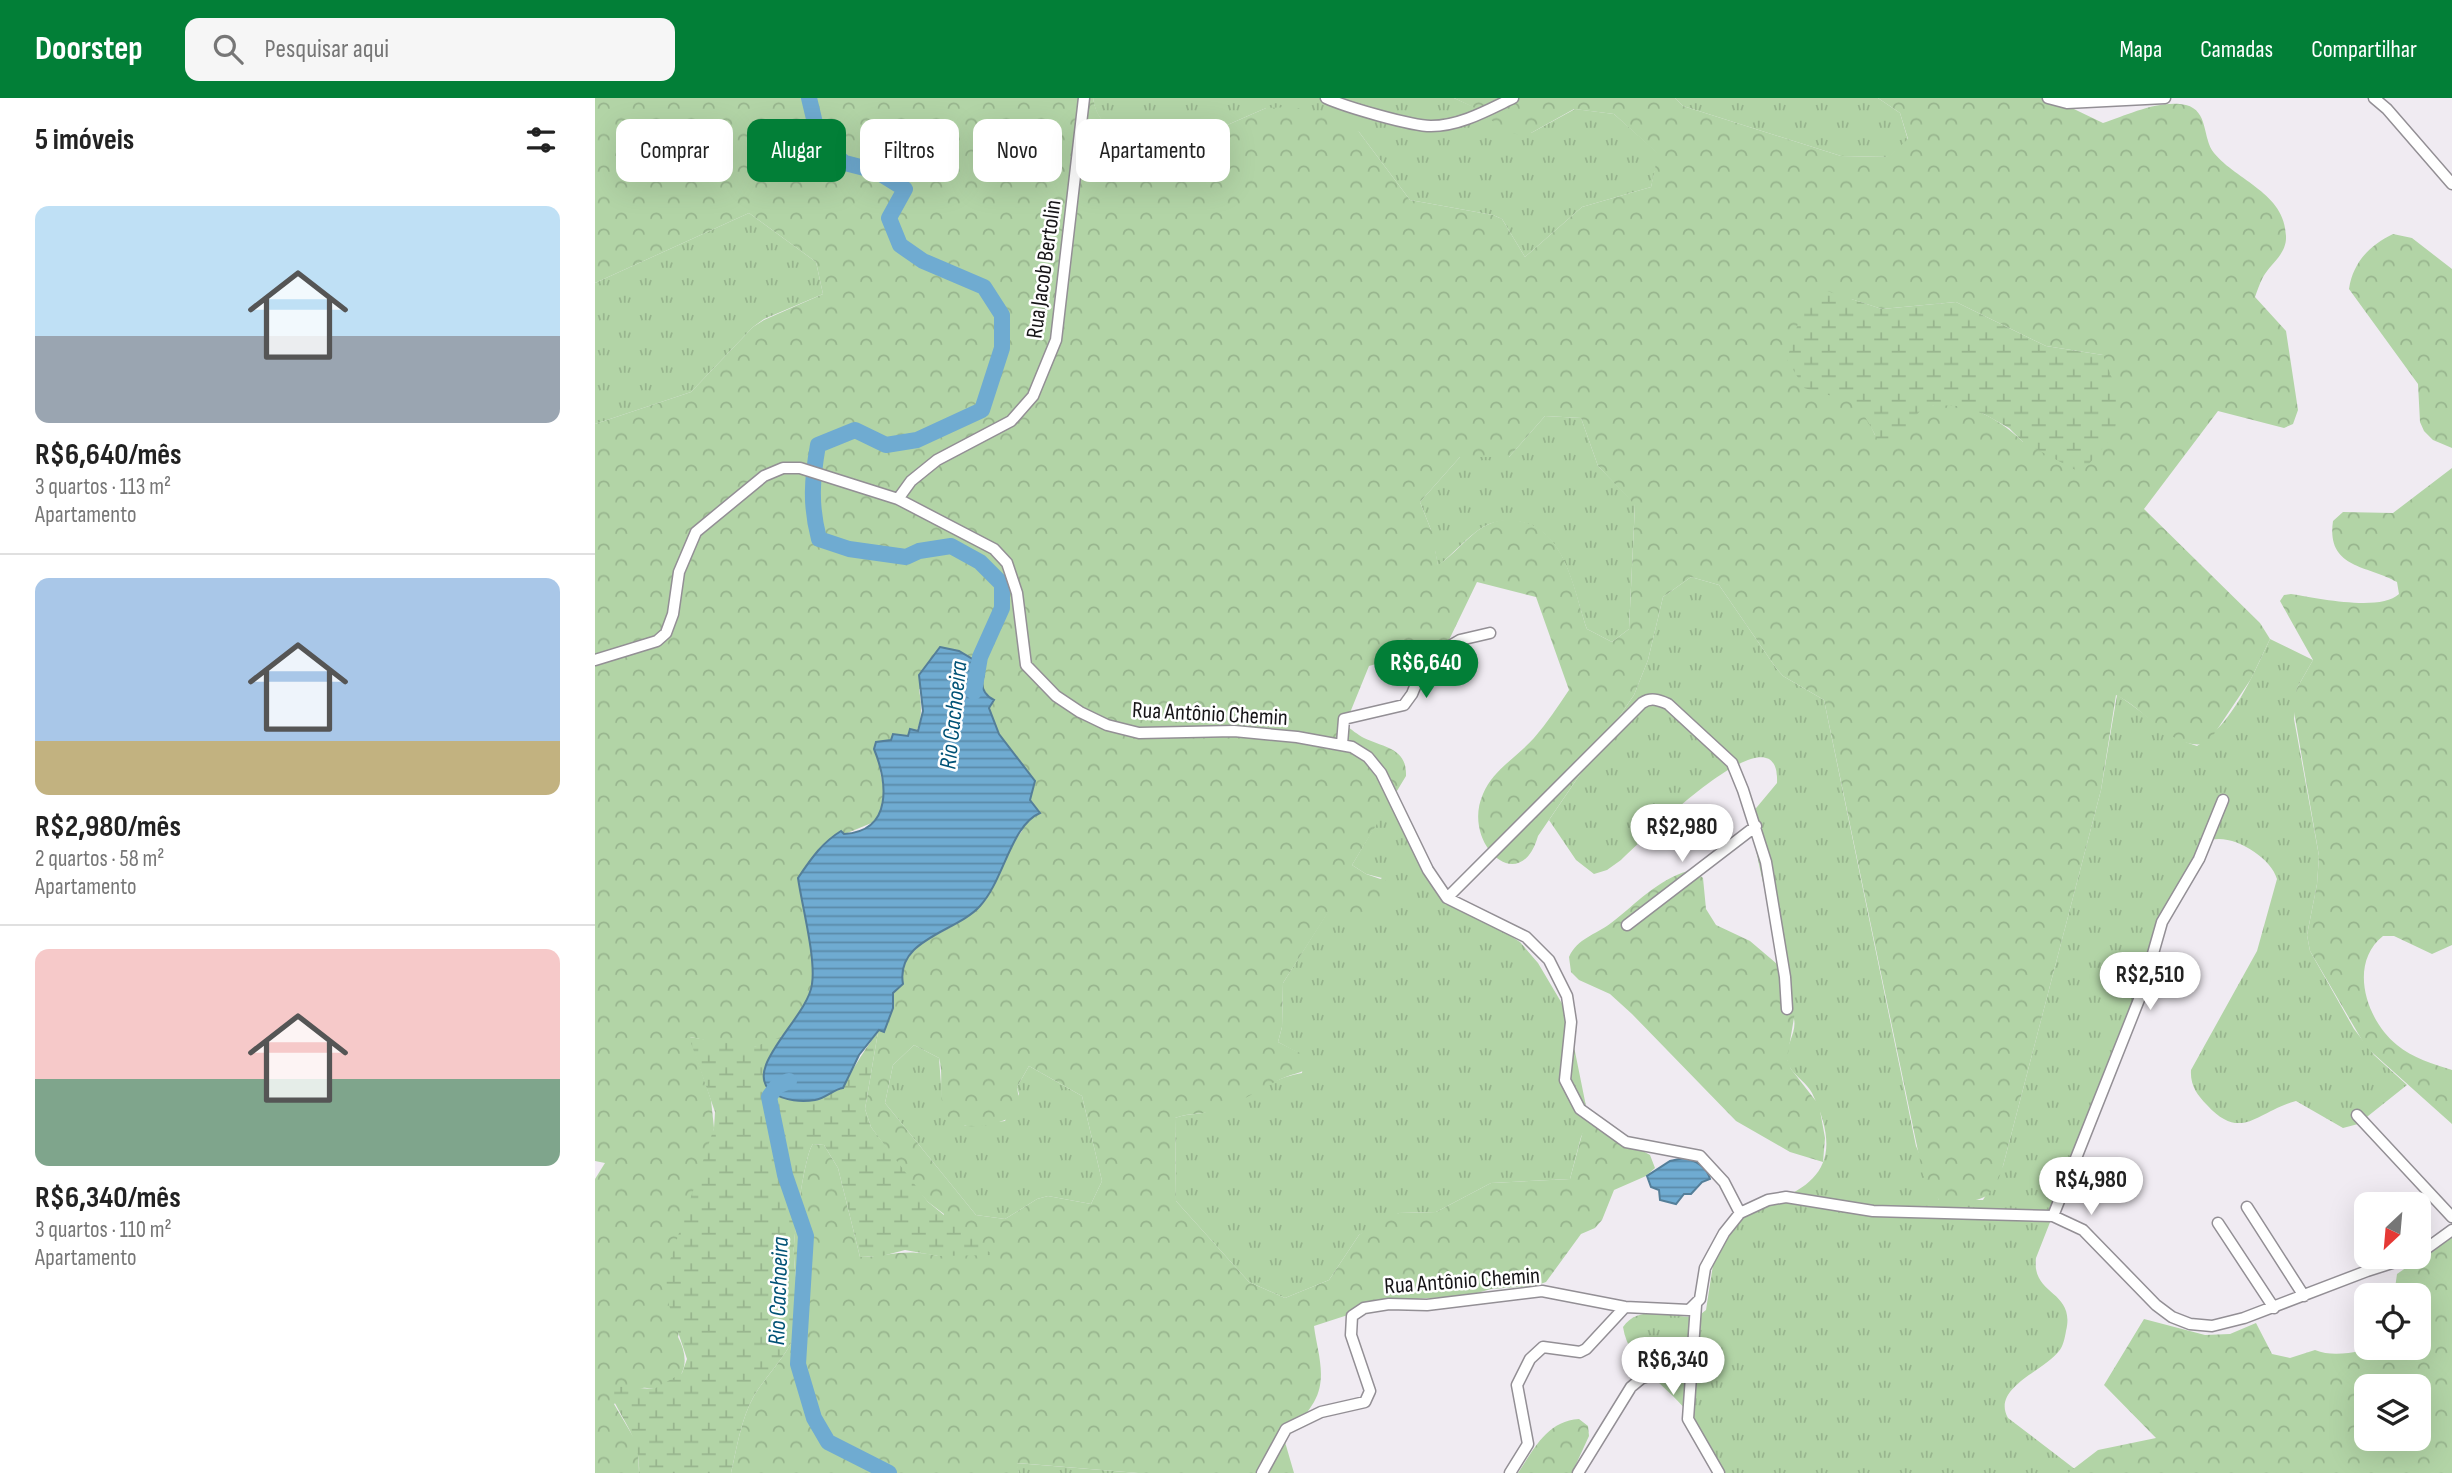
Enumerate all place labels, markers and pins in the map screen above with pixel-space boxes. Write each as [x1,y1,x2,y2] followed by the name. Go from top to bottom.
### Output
[1361,640,1491,700] pin: R$6,640
[1617,804,1747,864] pin: R$2,980
[2085,953,2215,1012] pin: R$2,510
[2026,1158,2156,1217] pin: R$4,980
[1608,1338,1738,1397] pin: R$6,340

